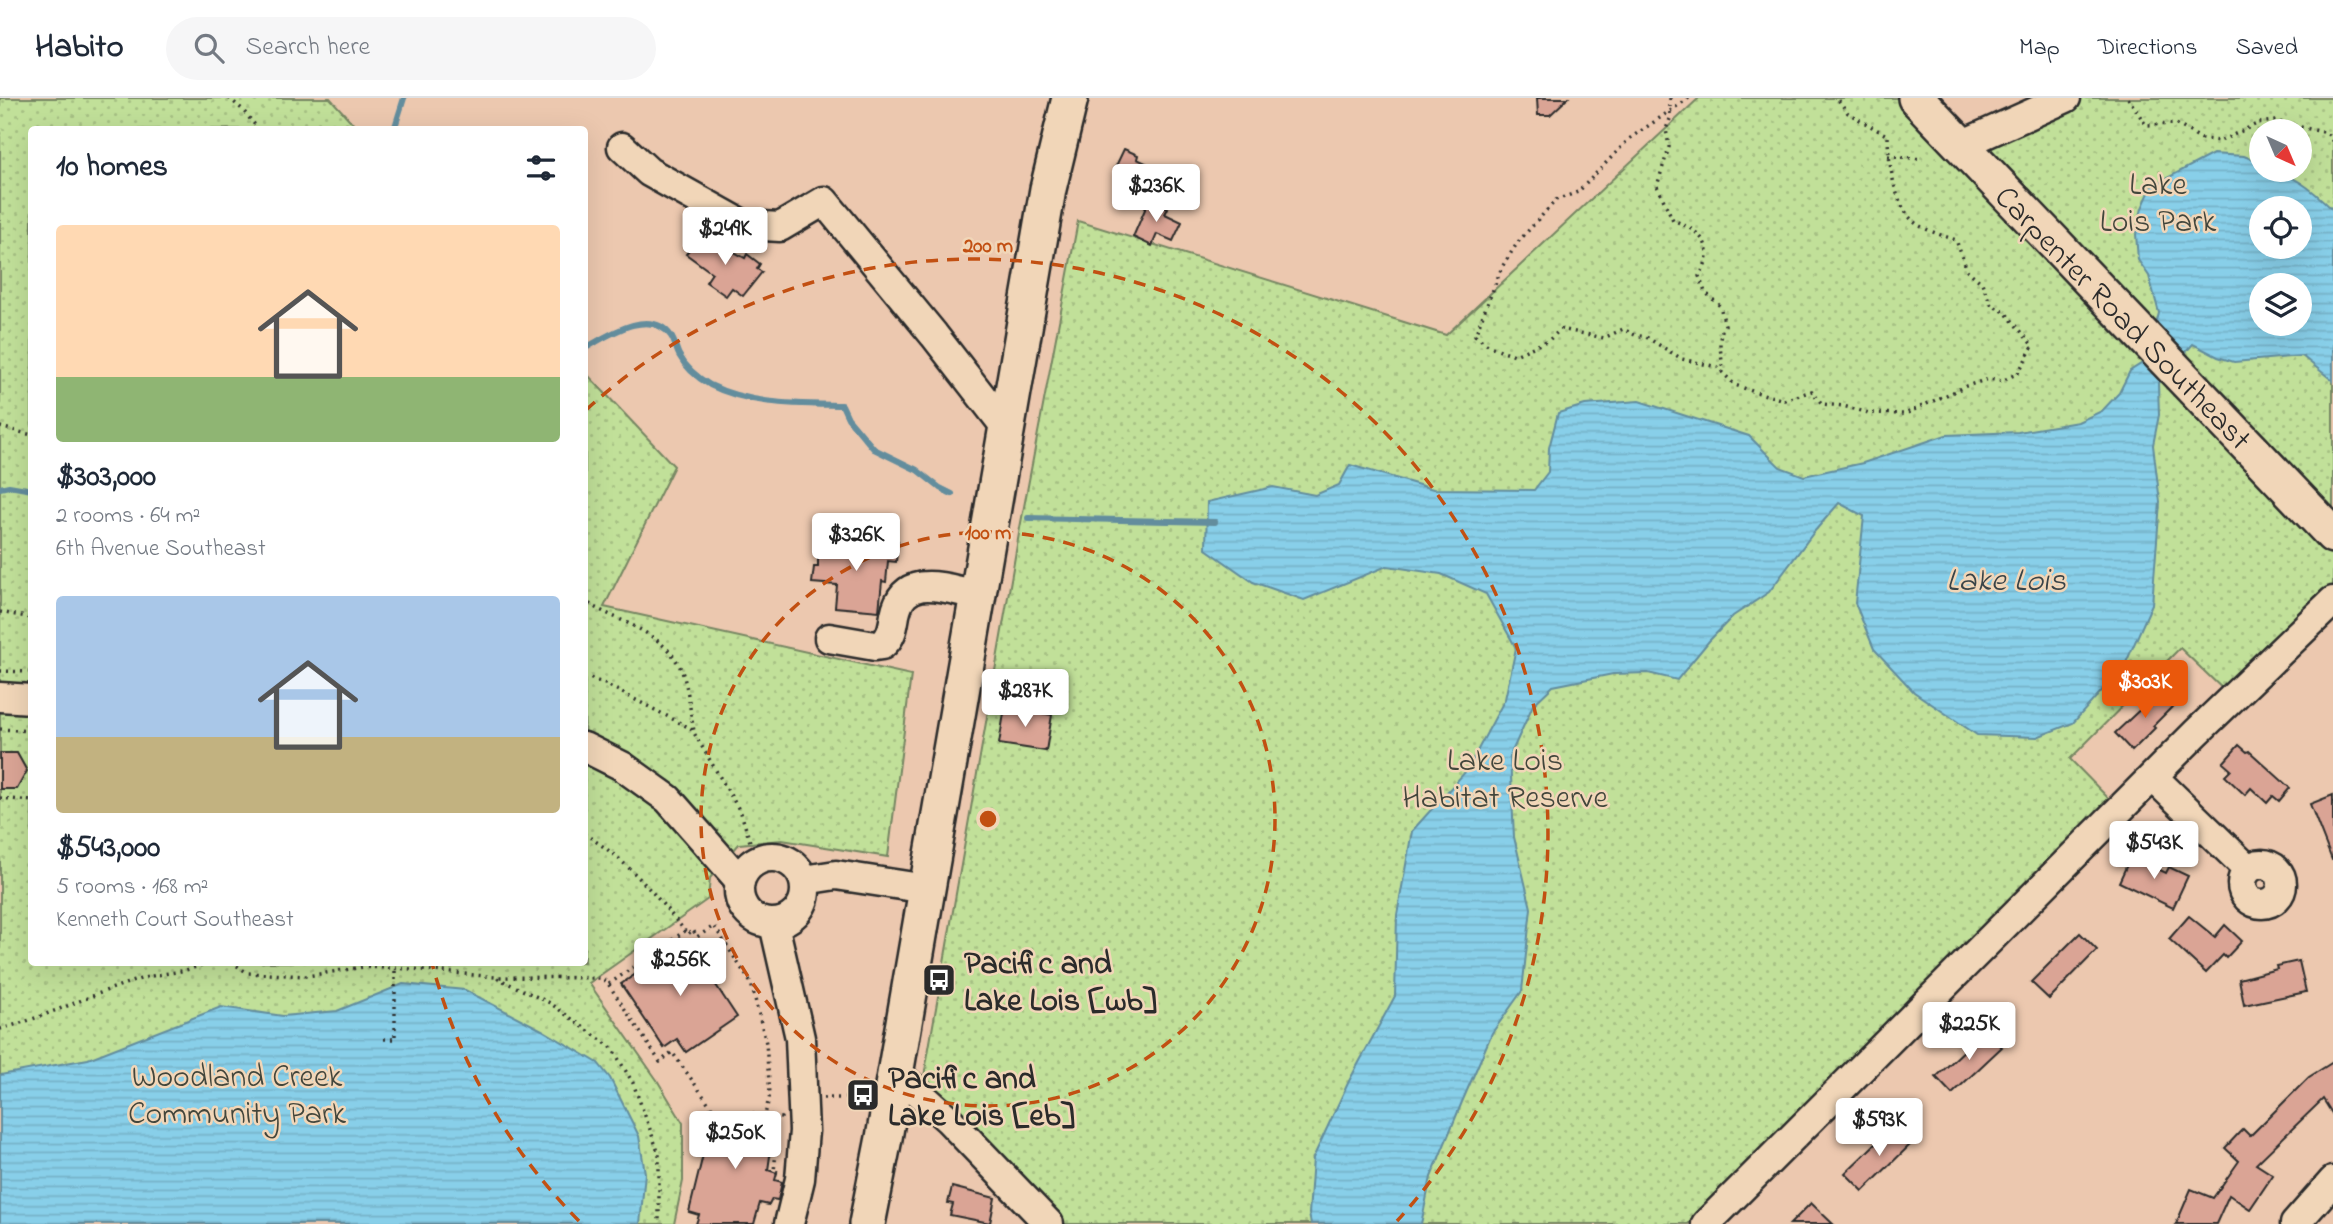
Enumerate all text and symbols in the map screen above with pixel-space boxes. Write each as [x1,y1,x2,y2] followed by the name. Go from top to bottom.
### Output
[166,17,656,80] search box
[35,24,124,72] text: Habito
[190,29,228,67] icon: search
[246,29,370,67] text: Search here
[2019,31,2060,66] text: Map
[2098,31,2197,66] text: Directions
[2235,31,2298,66] text: Saved
[2249,119,2312,182] north arrow
[2249,119,2312,336] map controls
[56,146,168,190] text: 10 homes
[522,149,560,187] icon: filters
[2100,163,2217,247] park label: Lake Lois Park
[1107,164,1205,224] pin: $236K
[1128,170,1184,203] text: $236K
[1982,176,2261,463] street label: Carpenter Road Southeast
[2249,196,2312,259] button: locate
[676,208,774,267] pin: $249K
[699,213,751,246] text: $249K
[962,232,1013,262] text: 200 m
[245,271,371,397] icon: home
[2249,273,2312,336] button: layers
[56,456,156,500] text: $303,000
[56,500,200,533] text: 2 rooms · 64 m²
[807,514,905,573] pin: $326K
[828,519,884,552] text: $326K
[965,519,1011,549] text: 100 m
[56,533,266,566] text: 6th Avenue Southeast
[1946,558,2066,606] water label: Lake Lois
[245,642,371,768] icon: home
[2096,660,2194,720] pin: $303K
[2118,666,2172,699] text: $303K
[976,670,1074,729] pin: $287K
[998,675,1052,708] text: $287K
[1402,739,1608,823] park label: Lake Lois Habitat Reserve
[976,807,1000,831] centre of rings
[2105,822,2203,881] pin: $543K
[56,827,160,871] text: $543,000
[2125,827,2183,860] text: $543K
[56,871,208,904] text: 5 rooms · 168 m²
[56,904,294,937] text: Kenneth Court Southeast
[631,939,729,998] pin: $256K
[964,942,1157,1026] place label: Pacific and Lake Lois [wb]
[650,944,710,977] text: $256K
[920,961,958,999] bus stop icon: Pacific and Lake Lois [wb]
[1920,1002,2018,1062] pin: $225K
[1938,1008,2000,1041] text: $225K
[128,1055,347,1139] park label: Woodland Creek Community Park
[888,1057,1075,1141] place label: Pacific and Lake Lois [eb]
[844,1076,882,1114] bus stop icon: Pacific and Lake Lois [eb]
[1830,1098,1928,1158] pin: $593K
[1852,1104,1906,1137] text: $593K
[686,1112,784,1171] pin: $250K
[705,1117,765,1150] text: $250K

